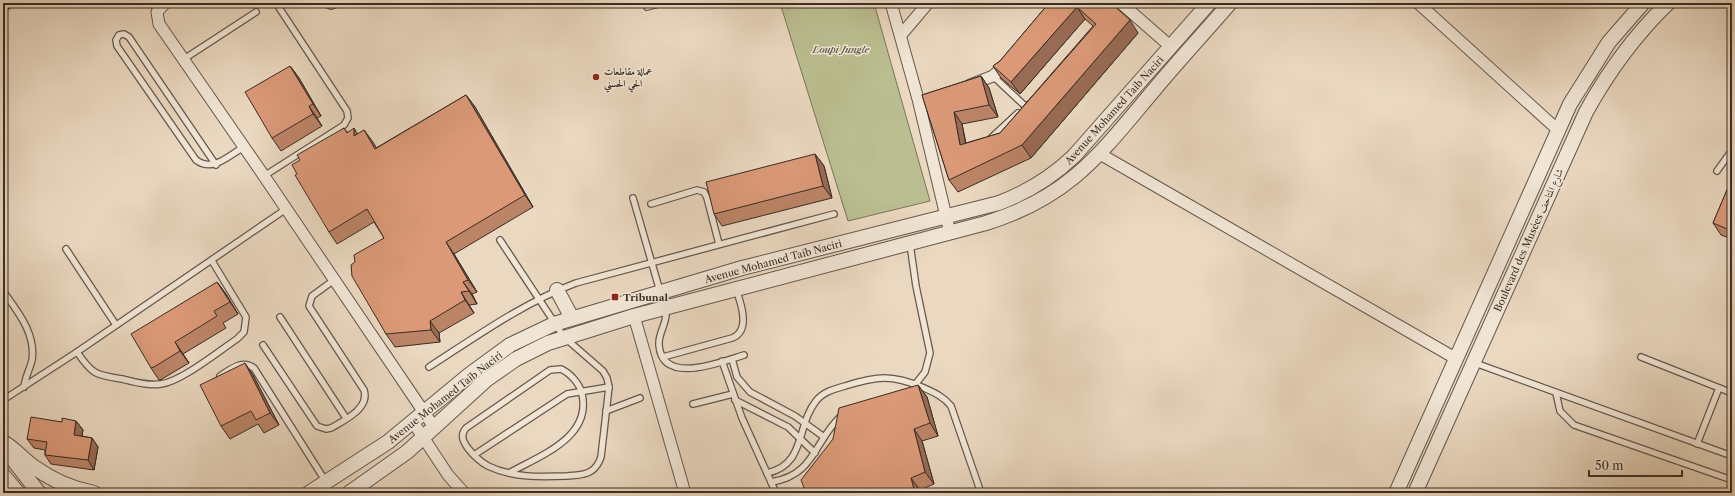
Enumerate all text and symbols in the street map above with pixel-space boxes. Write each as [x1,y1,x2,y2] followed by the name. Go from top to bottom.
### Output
[812,43,871,56] park label: Loupi Jungle
[1062,53,1167,168] street label: Avenue Mohamed Taib Naciri
[604,65,652,93] place label: عمالة مقاطعات الحي الحسني
[591,72,601,82] marker: عمالة مقاطعات الحي الحسني
[1491,166,1569,315] street label: Boulevard des Musées شارع المتاحف
[702,237,843,286] street label: Avenue Mohamed Taib Naciri
[623,291,668,304] place label: Tribunal
[610,292,620,302] marker: Tribunal
[385,349,505,447] street label: Avenue Mohamed Taib Naciri
[1589,452,1682,478] scale bar
[1595,458,1624,473] text: 50 m

